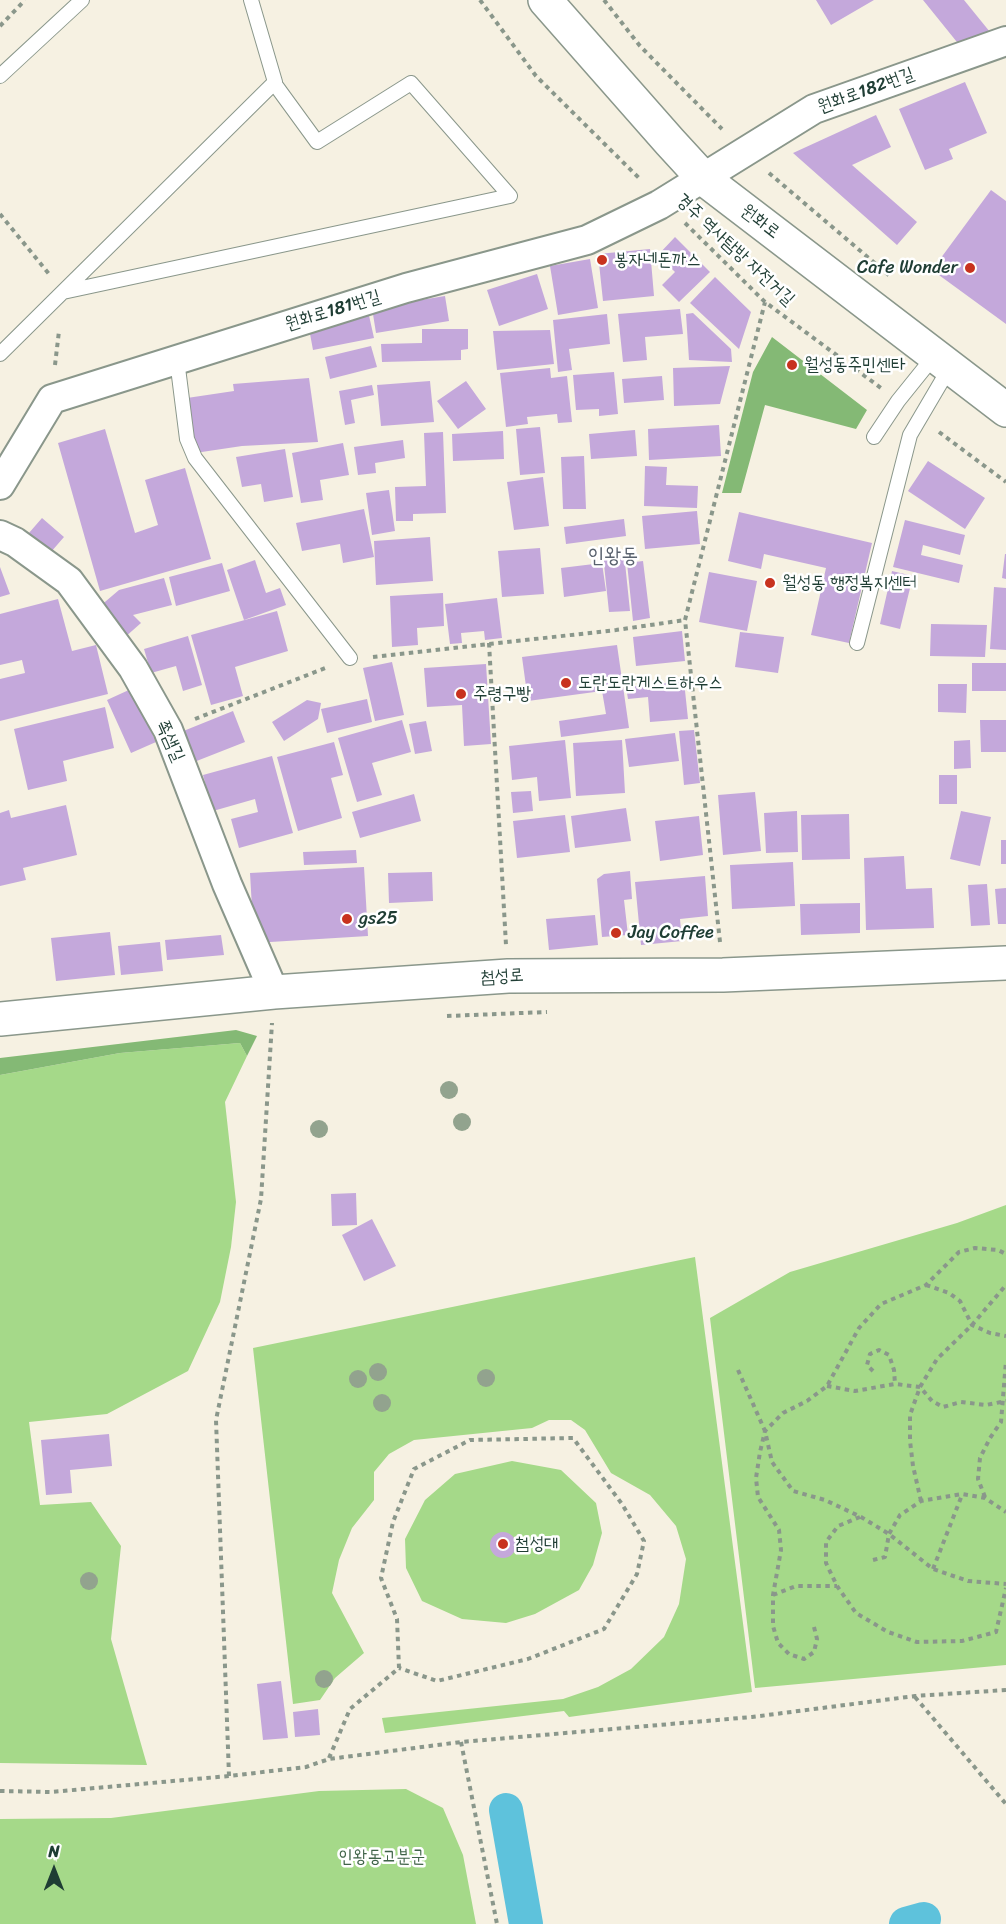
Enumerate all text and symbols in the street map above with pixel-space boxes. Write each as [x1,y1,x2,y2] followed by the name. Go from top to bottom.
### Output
[815,64,917,118] street label: 원화로182번길
[671,190,799,310] street label: 경주 역사탐방 자전거길
[736,200,784,244] street label: 원화로
[614,249,701,271] place label: 봉자네돈까스
[595,253,609,267] marker: 봉자네돈까스
[857,257,958,279] place label: Cafe Wonder
[963,261,977,275] marker: Cafe Wonder
[283,286,383,336] street label: 원화로181번길
[804,354,905,376] place label: 월성동주민센타
[785,358,799,372] marker: 월성동주민센타
[588,544,638,570] district label: 인왕동
[782,572,917,594] place label: 월성동 행정복지센터
[763,576,777,590] marker: 월성동 행정복지센터
[578,672,723,694] place label: 도란도란게스트하우스
[559,676,573,690] marker: 도란도란게스트하우스
[473,683,531,705] place label: 주령구빵
[454,687,468,701] marker: 주령구빵
[151,717,189,765] street label: 쪽샘길
[359,908,398,930] place label: gs25
[340,912,354,926] marker: gs25
[628,922,714,944] place label: Jay Coffee
[609,926,623,940] marker: Jay Coffee
[480,965,524,989] street label: 첨성로
[515,1533,558,1555] place label: 첨성대
[496,1537,510,1551] marker: 첨성대
[48,1837,60,1866] text: N
[24,1840,84,1900] north arrow
[339,1846,425,1868] park label: 인왕동고분군

